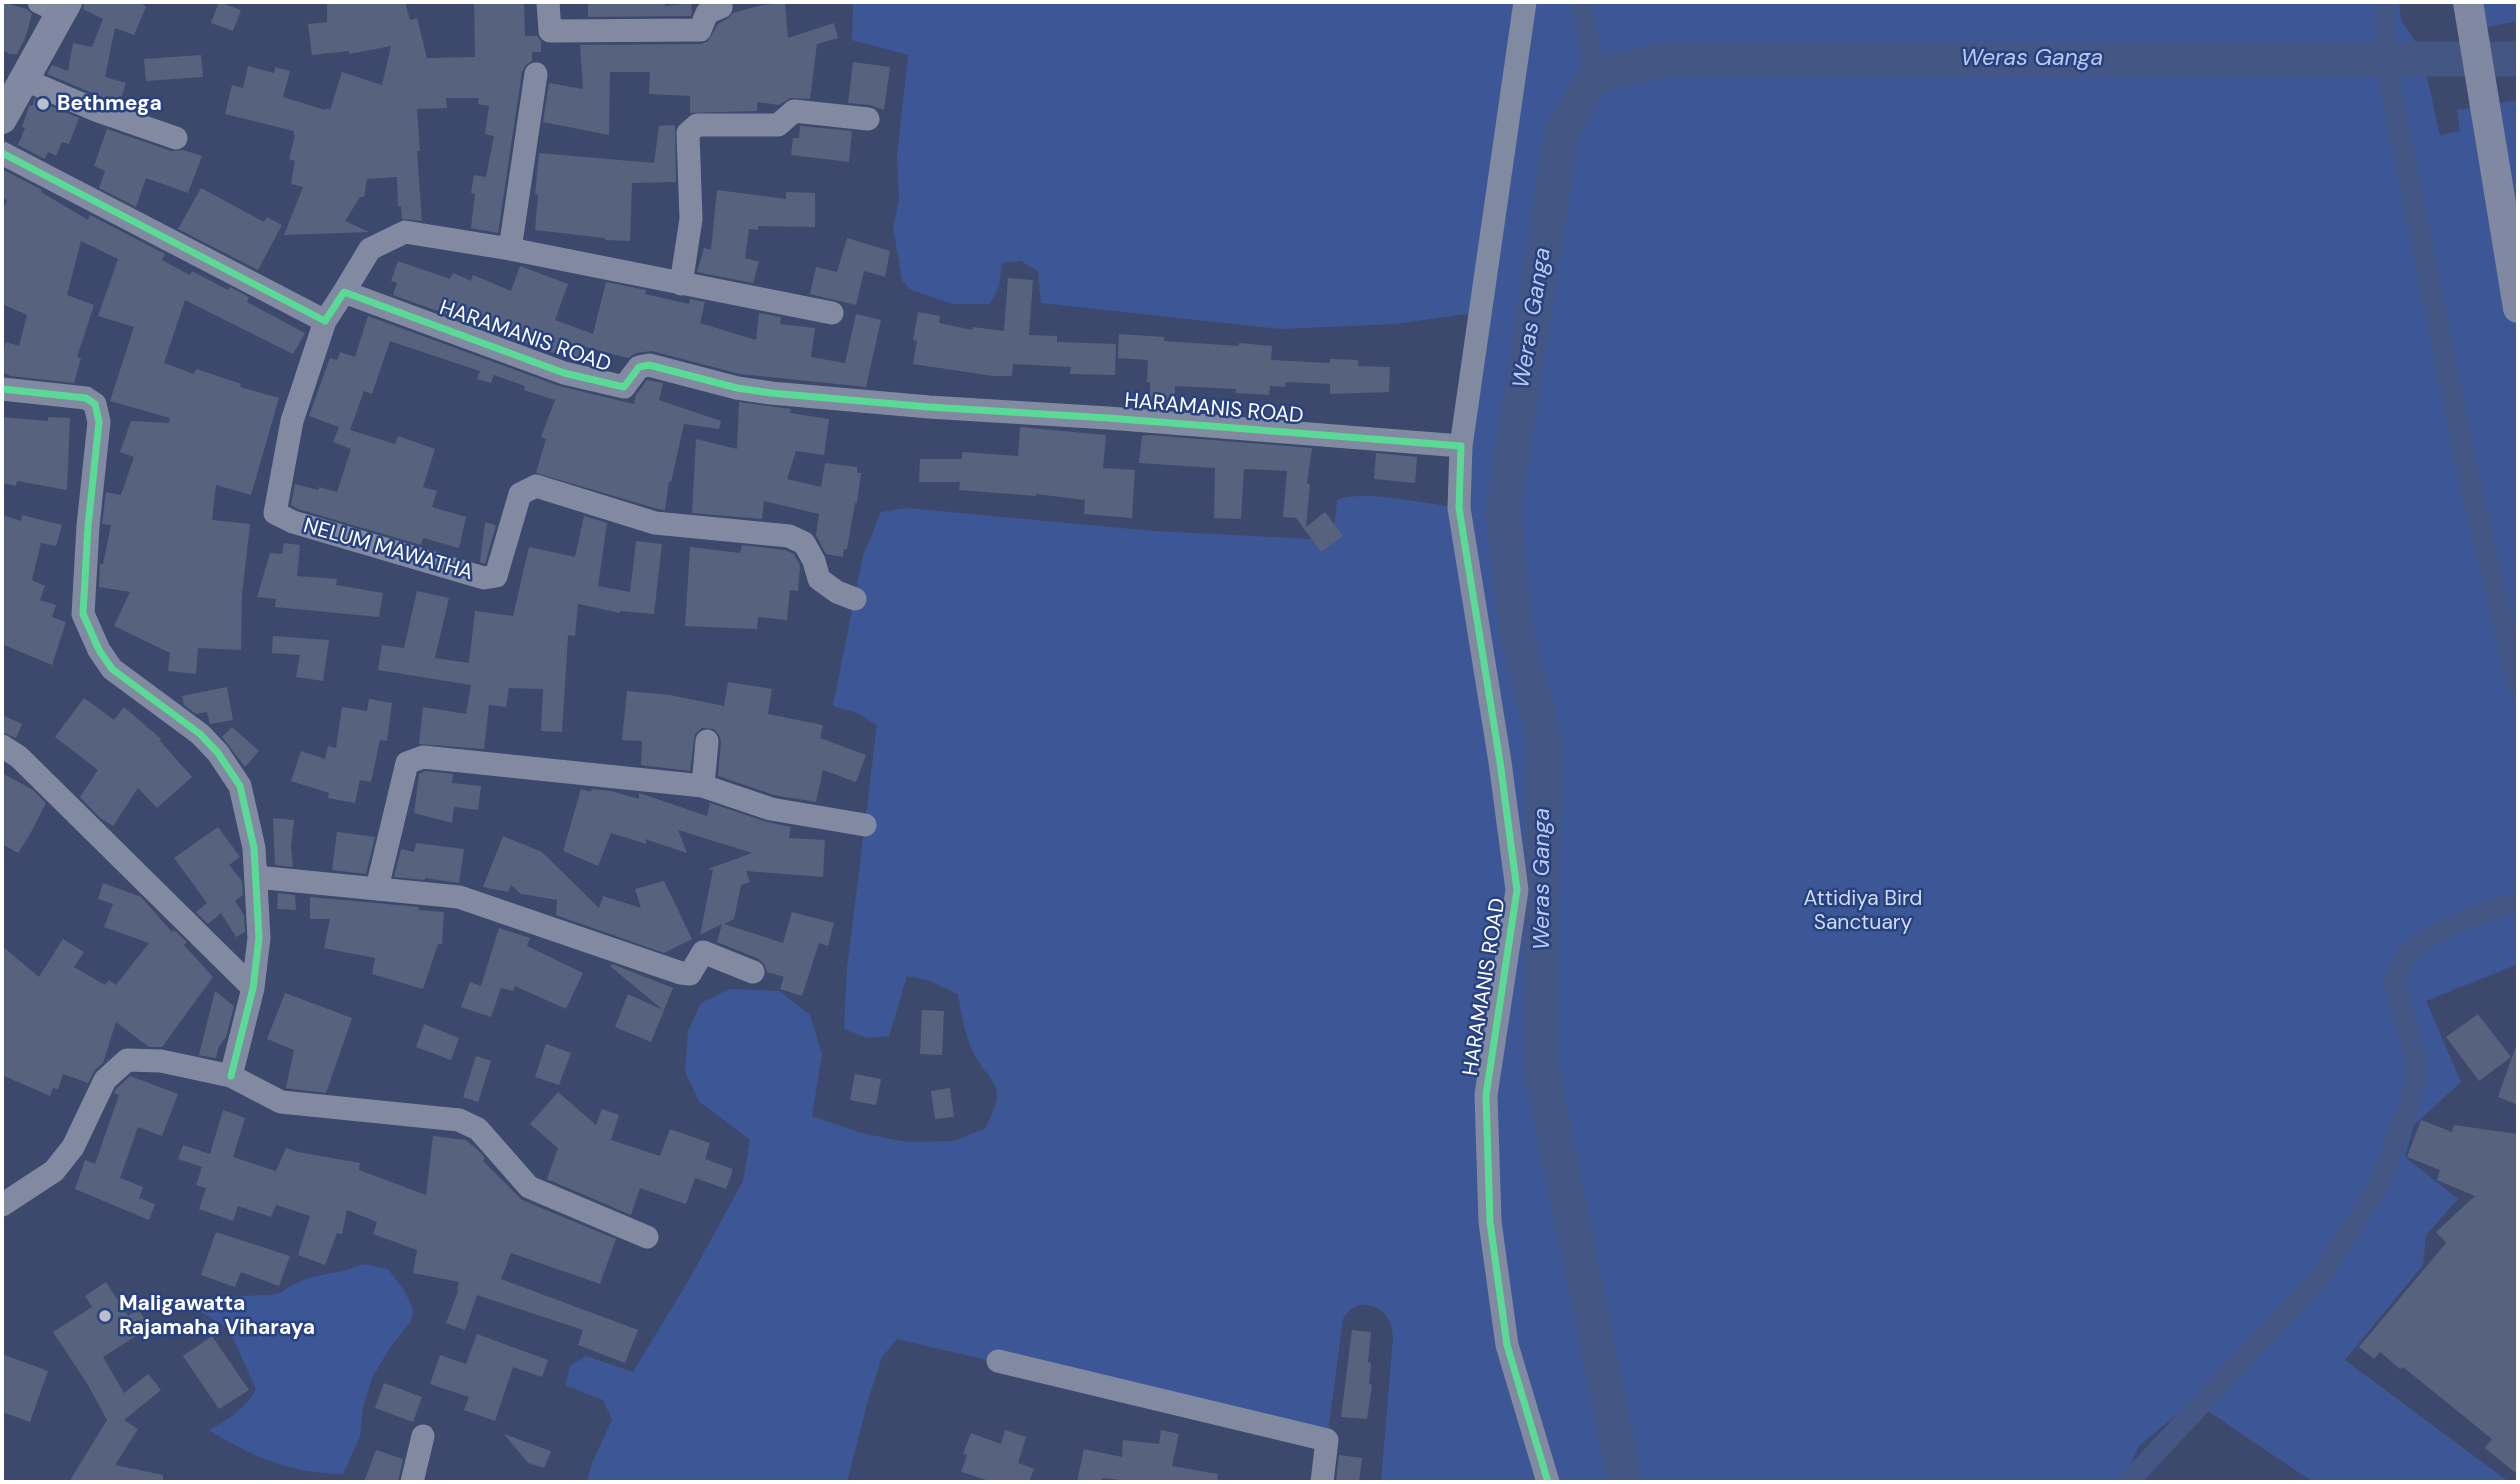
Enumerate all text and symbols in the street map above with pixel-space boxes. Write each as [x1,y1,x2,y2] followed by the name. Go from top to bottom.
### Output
[1961,45,2103,73] water label: Weras Ganga
[57,91,162,117] place label: Bethmega
[35,96,51,112] marker: Bethmega
[1508,245,1558,391] water label: Weras Ganga
[436,296,614,378] street label: HARAMANIS ROAD
[1123,389,1305,429] street label: HARAMANIS ROAD
[300,514,476,586] street label: NELUM MAWATHA
[1529,808,1557,950] water label: Weras Ganga
[1803,886,1923,936] park label: Attidiya Bird Sanctuary
[1459,896,1511,1078] street label: HARAMANIS ROAD
[119,1291,315,1341] place label: Maligawatta Rajamaha Viharaya
[97,1308,113,1324] marker: Maligawatta Rajamaha Viharaya

